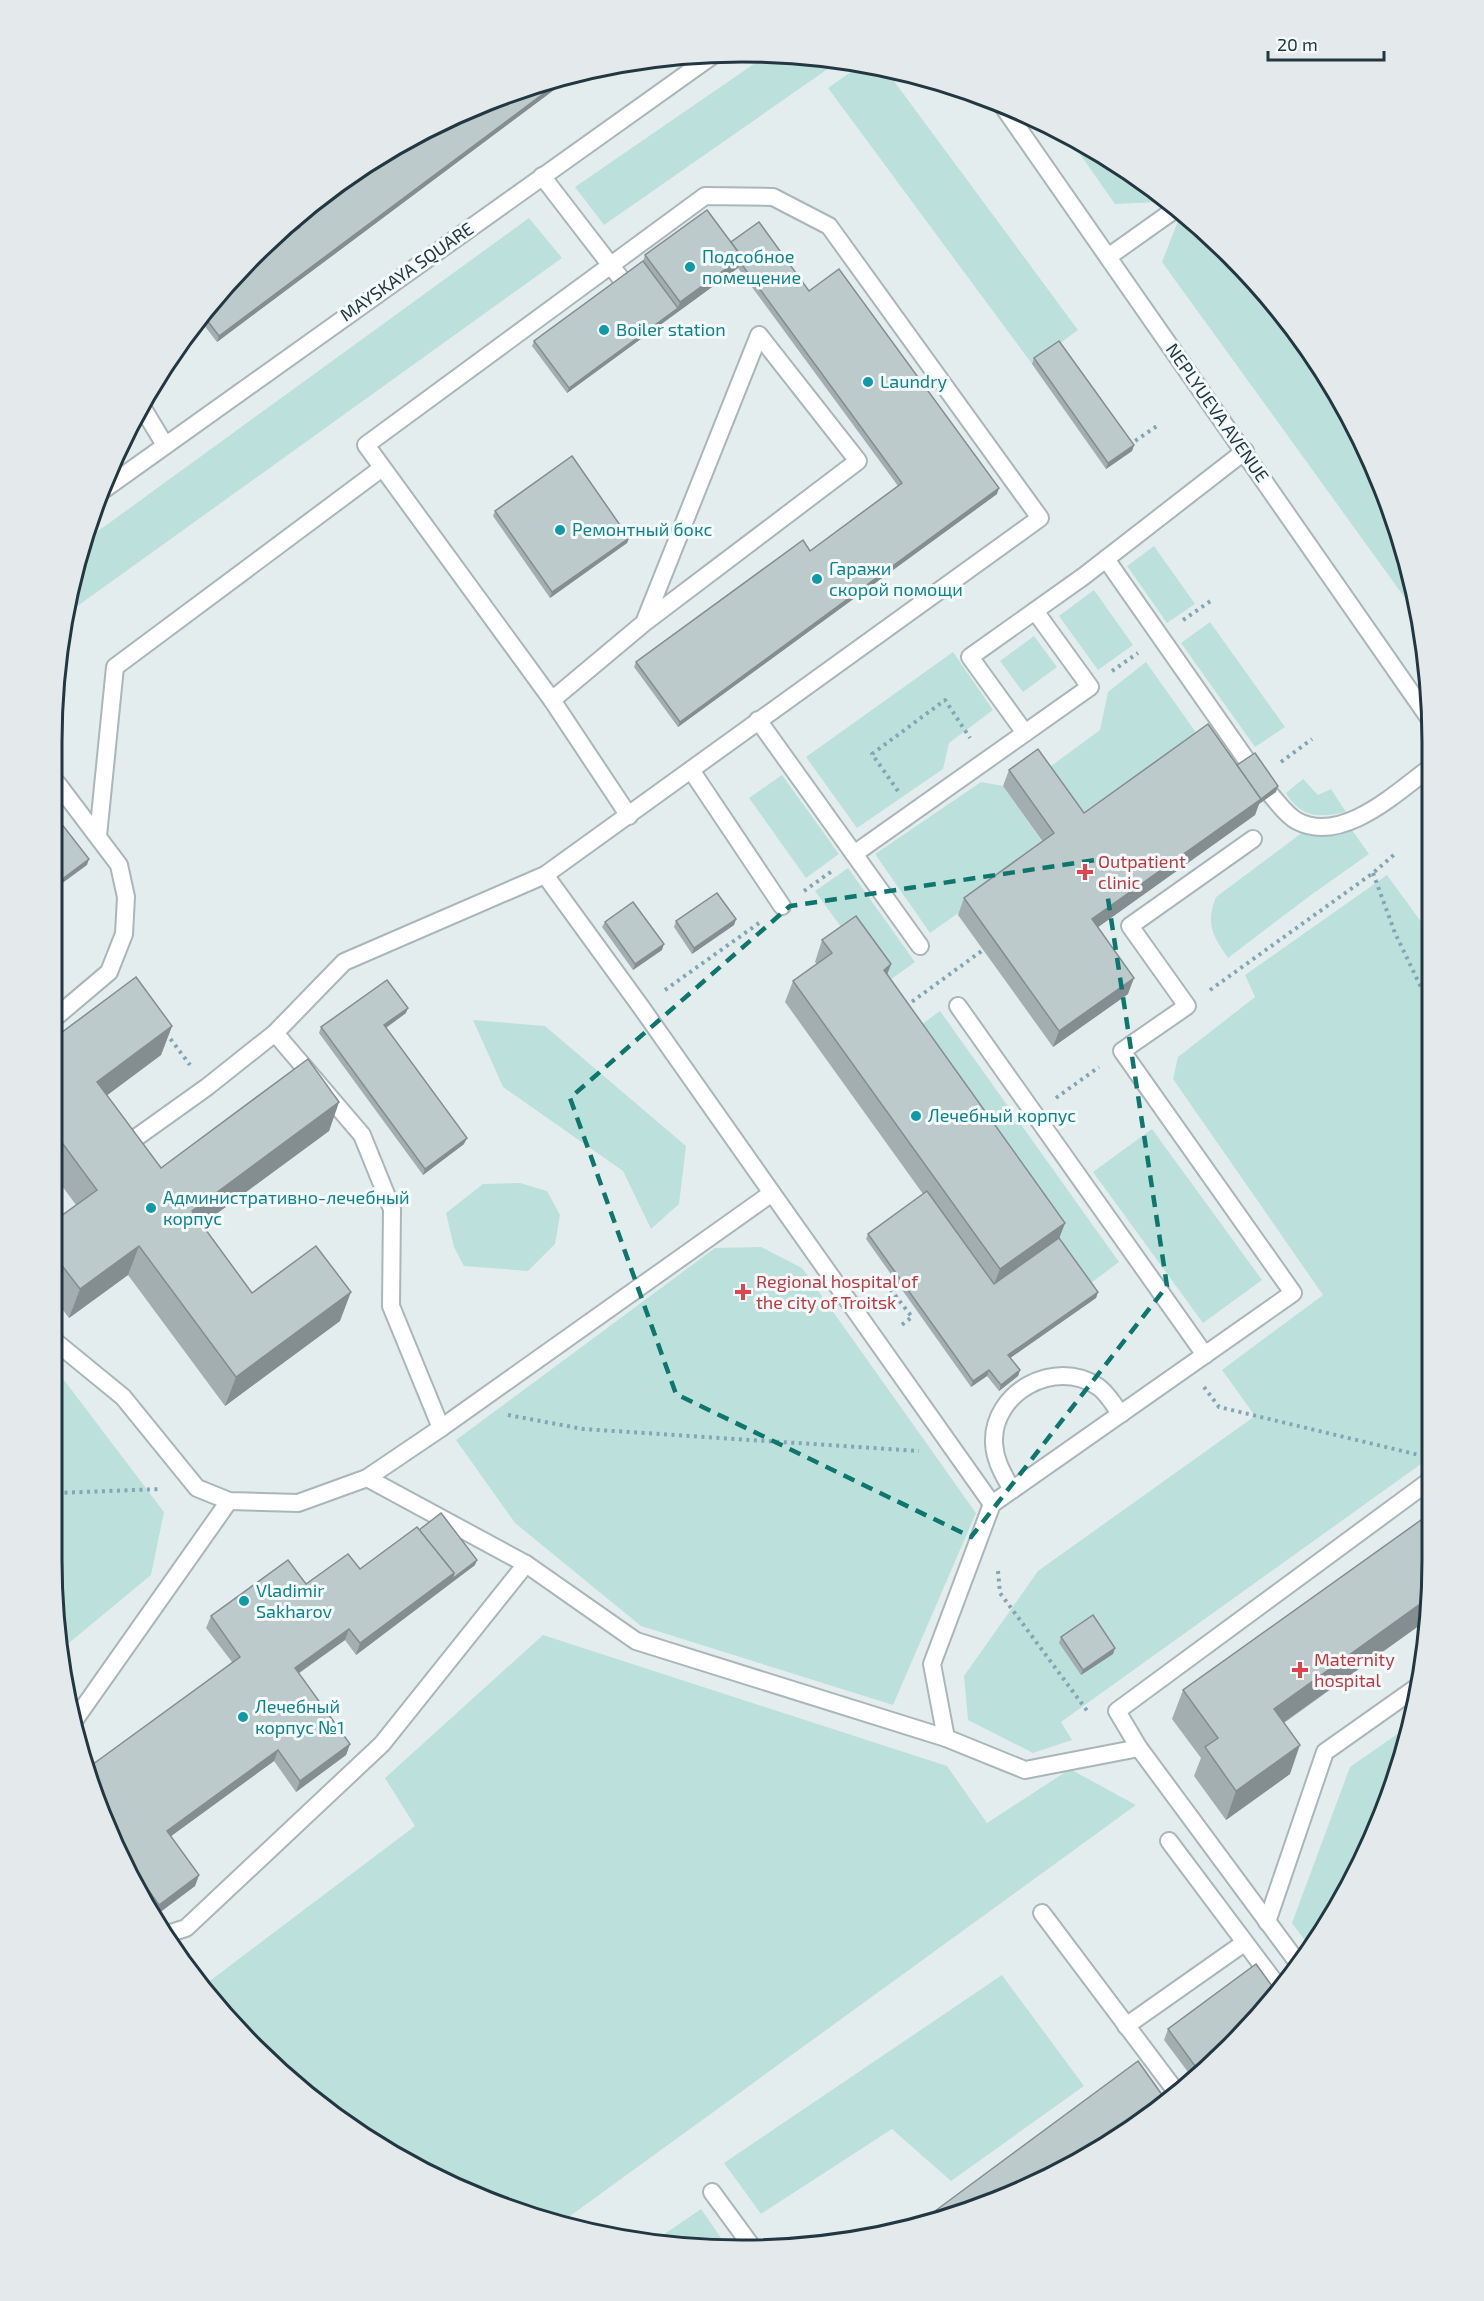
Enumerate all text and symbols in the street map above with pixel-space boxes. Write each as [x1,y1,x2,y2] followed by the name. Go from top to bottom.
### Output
[1268,24,1384,62] scale bar
[1277,33,1318,55] text: 20 m
[336,217,477,325] street label: MAYSKAYA SQUARE
[702,245,801,288] place label: Подсобное помещение
[683,260,697,274] marker: Подсобное помещение
[616,318,726,340] place label: Boiler station
[597,323,611,337] marker: Boiler station
[1162,339,1274,486] street label: NEPLYUEVA AVENUE
[880,370,947,392] place label: Laundry
[861,375,875,389] marker: Laundry
[572,518,712,540] place label: Ремонтный бокс
[553,523,567,537] marker: Ремонтный бокс
[829,557,963,600] place label: Гаражи скорой помощи
[810,572,824,586] marker: Гаражи скорой помощи
[1098,850,1186,893] place label: Outpatient clinic
[1076,863,1094,881] marker: Outpatient clinic
[928,1104,1076,1126] place label: Лечебный корпус
[909,1109,923,1123] marker: Лечебный корпус
[163,1186,410,1229] place label: Административно-лечебный корпус
[144,1201,158,1215] marker: Административно-лечебный корпус
[756,1270,919,1313] place label: Regional hospital of the city of Troitsk
[734,1283,752,1301] marker: Regional hospital of the city of Troitsk
[256,1579,333,1622] place label: Vladimir Sakharov
[237,1594,251,1608] marker: Vladimir Sakharov
[1314,1648,1395,1691] place label: Maternity hospital
[1291,1661,1309,1679] marker: Maternity hospital
[255,1695,344,1738] place label: Лечебный корпус №1
[236,1710,250,1724] marker: Лечебный корпус №1

